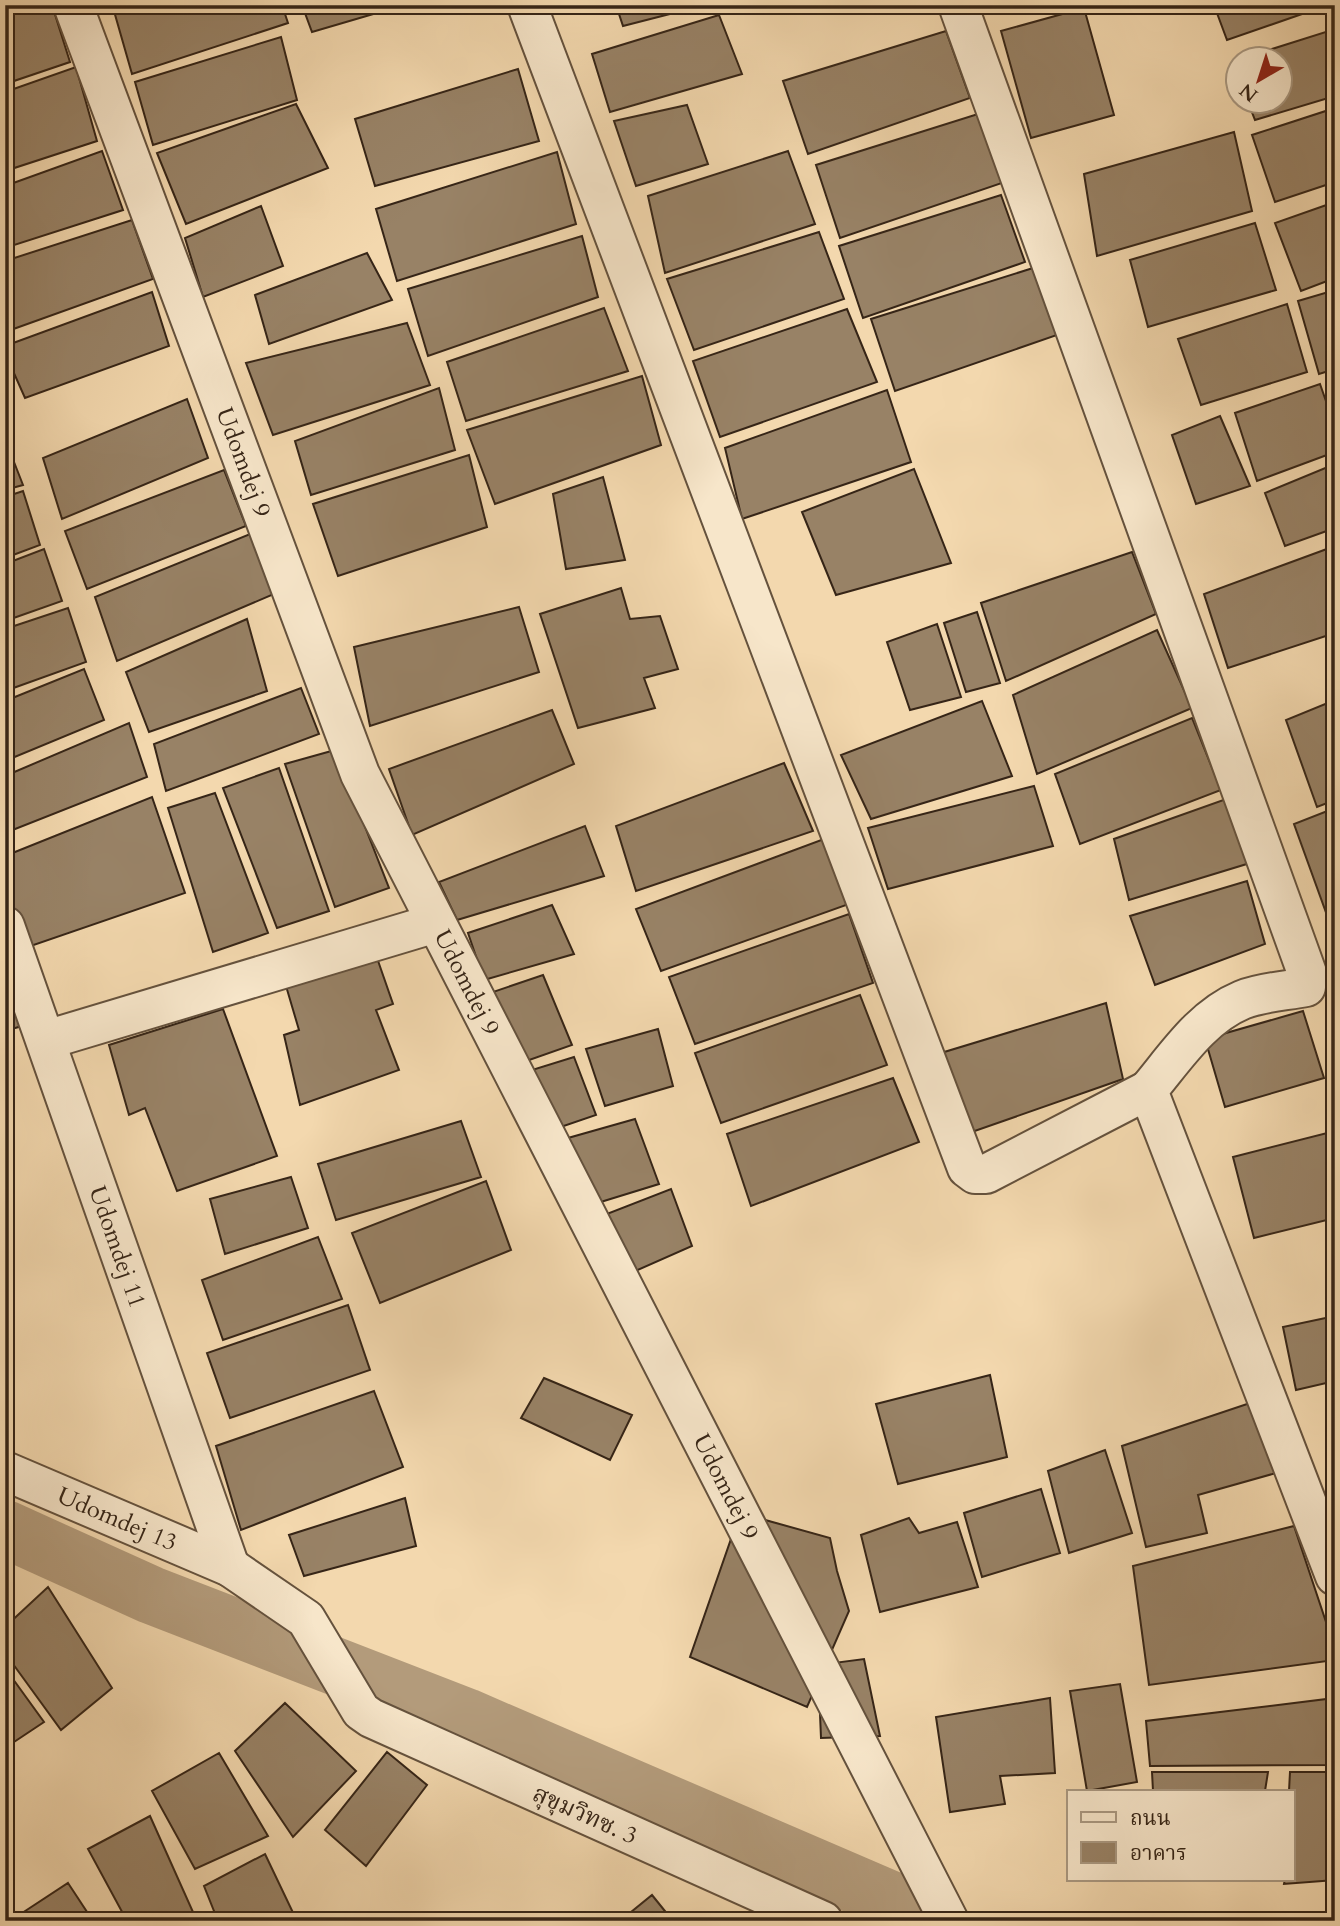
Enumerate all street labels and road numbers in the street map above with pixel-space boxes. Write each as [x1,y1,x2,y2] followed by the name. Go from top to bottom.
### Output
[208,403,279,522] street label: Udomdej 9
[426,924,508,1041] street label: Udomdej 9
[81,1181,154,1312] street label: Udomdej 11
[685,1428,767,1545] street label: Udomdej 9
[52,1479,182,1559] street label: Udomdej 13
[527,1777,643,1853] street label: สุขุมวิทซ. 3

